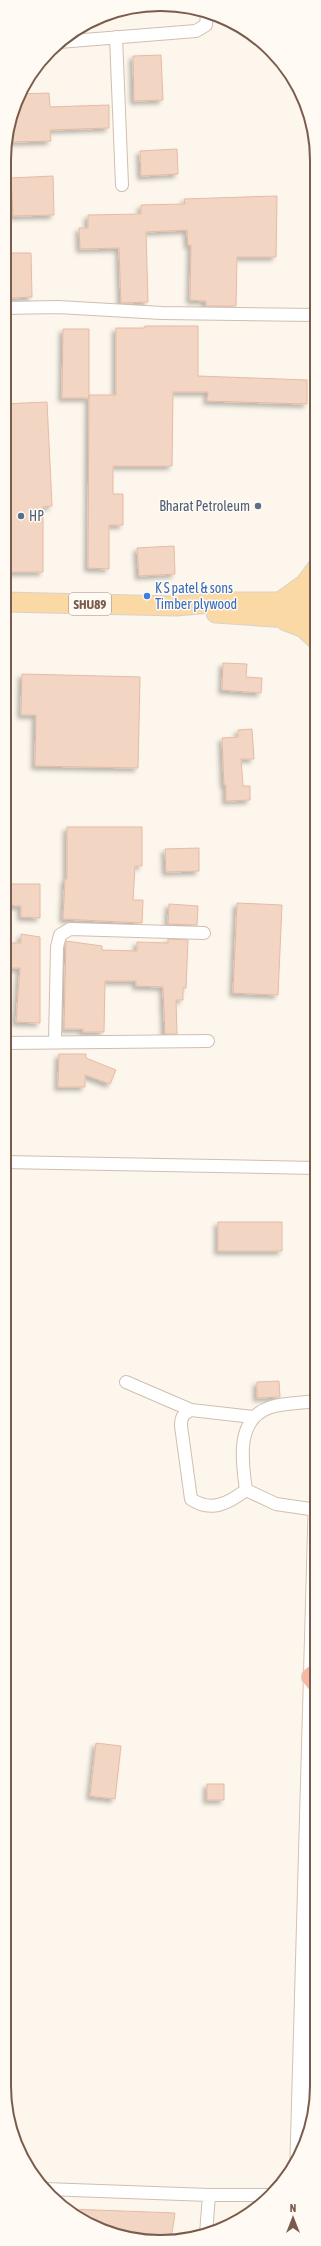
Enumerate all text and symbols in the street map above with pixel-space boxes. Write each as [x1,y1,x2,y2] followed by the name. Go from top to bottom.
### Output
[159,498,250,514] place label: Bharat Petroleum
[253,501,263,511] marker: Bharat Petroleum
[29,508,44,524] place label: HP
[16,511,26,521] marker: HP
[155,580,237,612] place label: K S patel & sons Timber plywood
[142,591,152,601] marker: K S patel & sons Timber plywood
[69,593,111,615] road number: SHU89
[273,2198,313,2238] north arrow
[290,2202,296,2214] text: N

